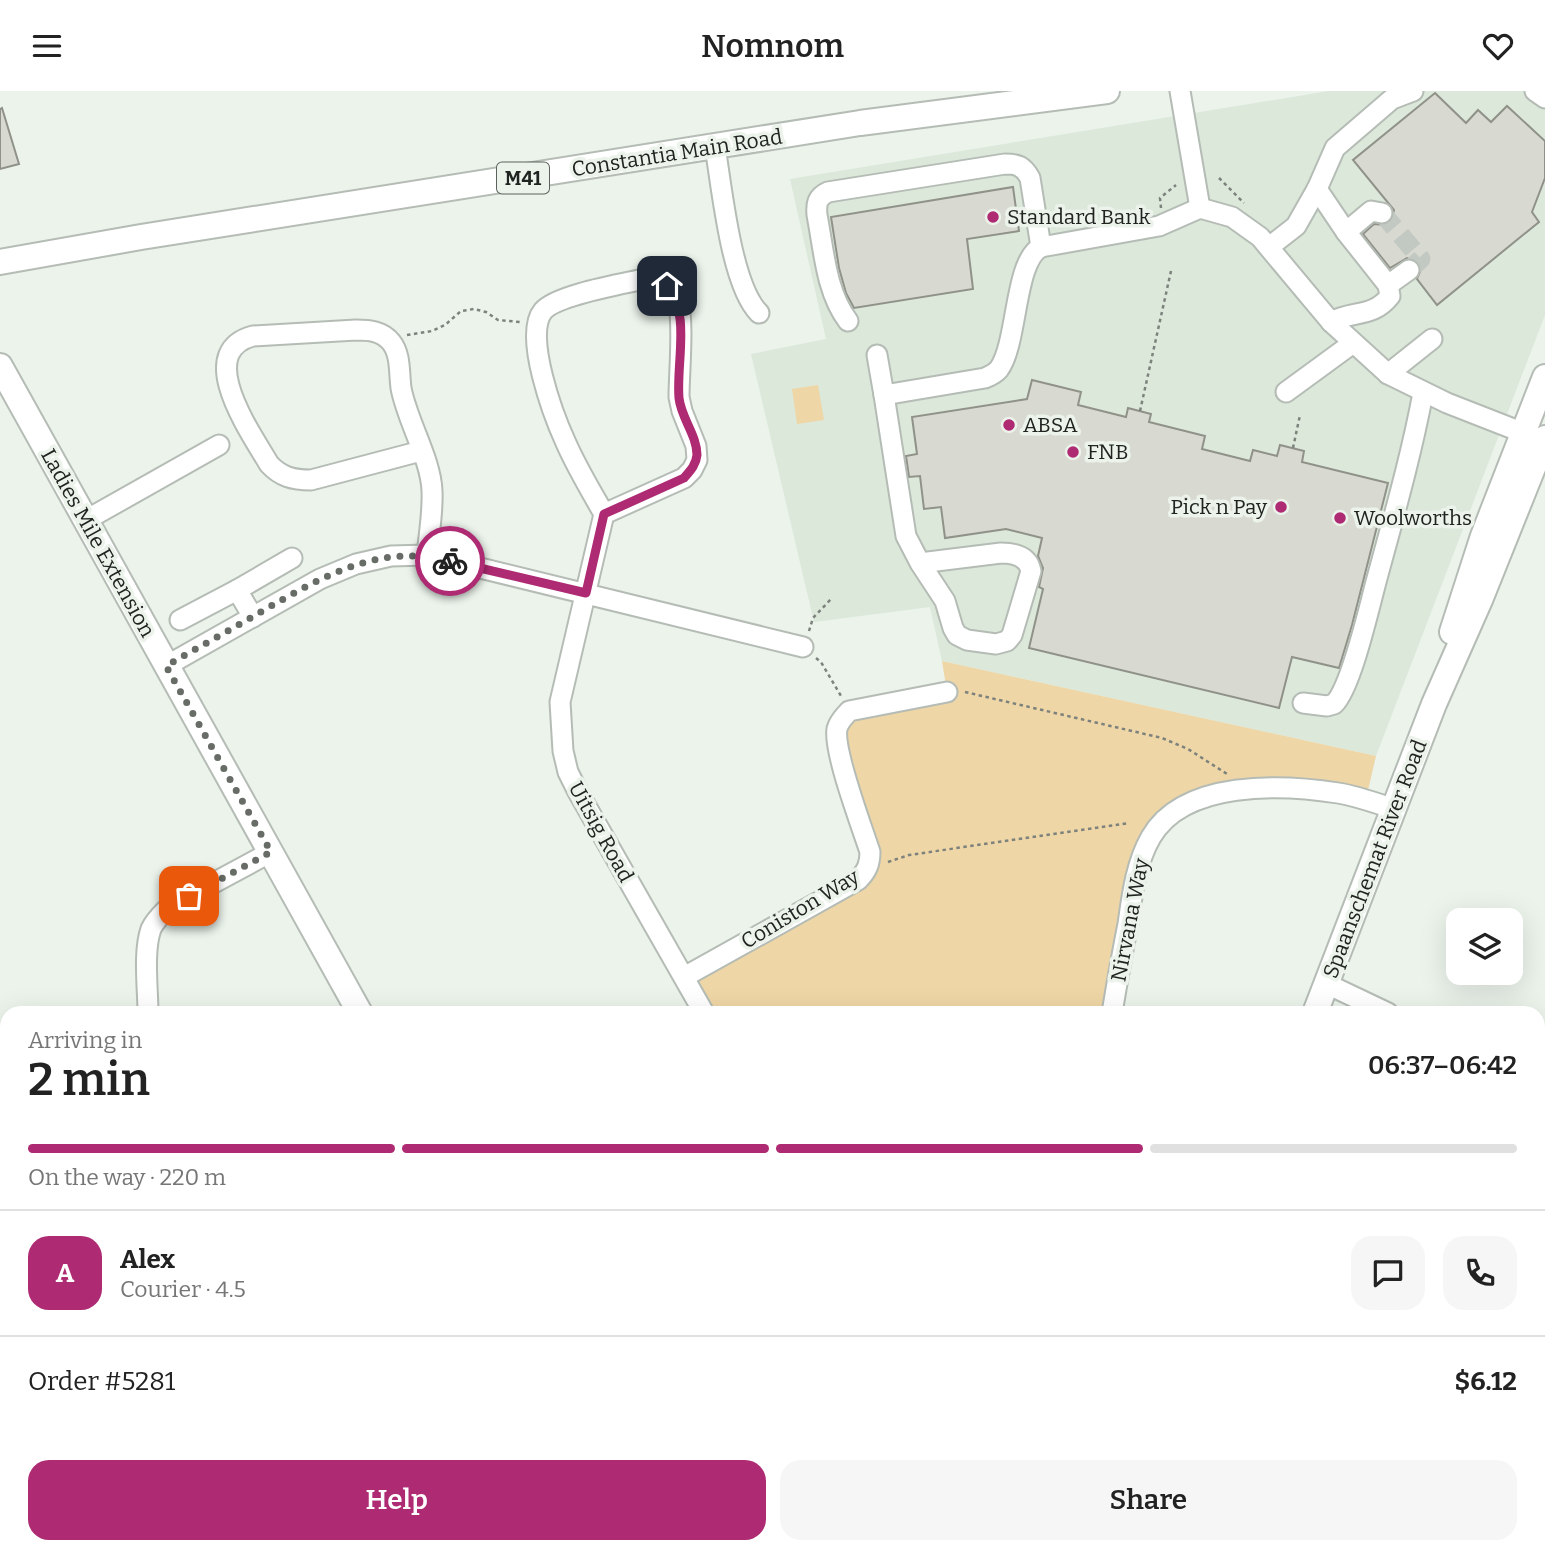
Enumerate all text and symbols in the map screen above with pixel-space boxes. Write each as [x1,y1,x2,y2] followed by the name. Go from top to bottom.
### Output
[28,27,66,65] icon: menu
[701,27,844,65] text: Nomnom
[1479,27,1517,65] icon: heart
[570,124,784,182] street label: Constantia Main Road
[497,163,549,193] road number: M41
[1007,204,1150,230] place label: Standard Bank
[985,209,1001,225] marker: Standard Bank
[637,256,697,316] pin
[648,267,686,305] icon: home
[1023,412,1078,438] place label: ABSA
[1001,417,1017,433] marker: ABSA
[1087,439,1129,465] place label: FNB
[35,444,161,642] street label: Ladies Mile Extension
[1065,444,1081,460] marker: FNB
[1170,494,1268,520] place label: Pick n Pay
[1273,499,1289,515] marker: Pick n Pay
[1354,505,1472,531] place label: Woolworths
[1332,510,1348,526] marker: Woolworths
[415,526,485,596] courier
[431,542,469,580] icon: bike
[1317,736,1433,982] street label: Spaanschemat River Road
[563,777,639,887] street label: Uitsig Road
[1105,855,1155,984] street label: Nirvana Way
[736,863,865,954] street label: Coniston Way
[159,866,219,926] pin
[170,877,208,915] icon: bag
[1446,908,1523,985] map controls
[1446,908,1523,985] button: layers
[28,1026,142,1054] text: Arriving in
[1368,1050,1517,1081] text: 06:37–06:42
[28,1052,150,1107] text: 2 min
[28,1163,226,1191] text: On the way · 220 m
[1351,1236,1425,1310] button: chat
[1443,1236,1517,1310] button: phone
[120,1244,175,1275] text: Alex
[56,1258,74,1289] text: A
[120,1275,246,1303] text: Courier · 4.5
[28,1366,175,1397] text: Order #5281
[1454,1366,1517,1397] text: $6.12
[28,1460,766,1540] button: Help
[780,1460,1517,1540] button: Share

